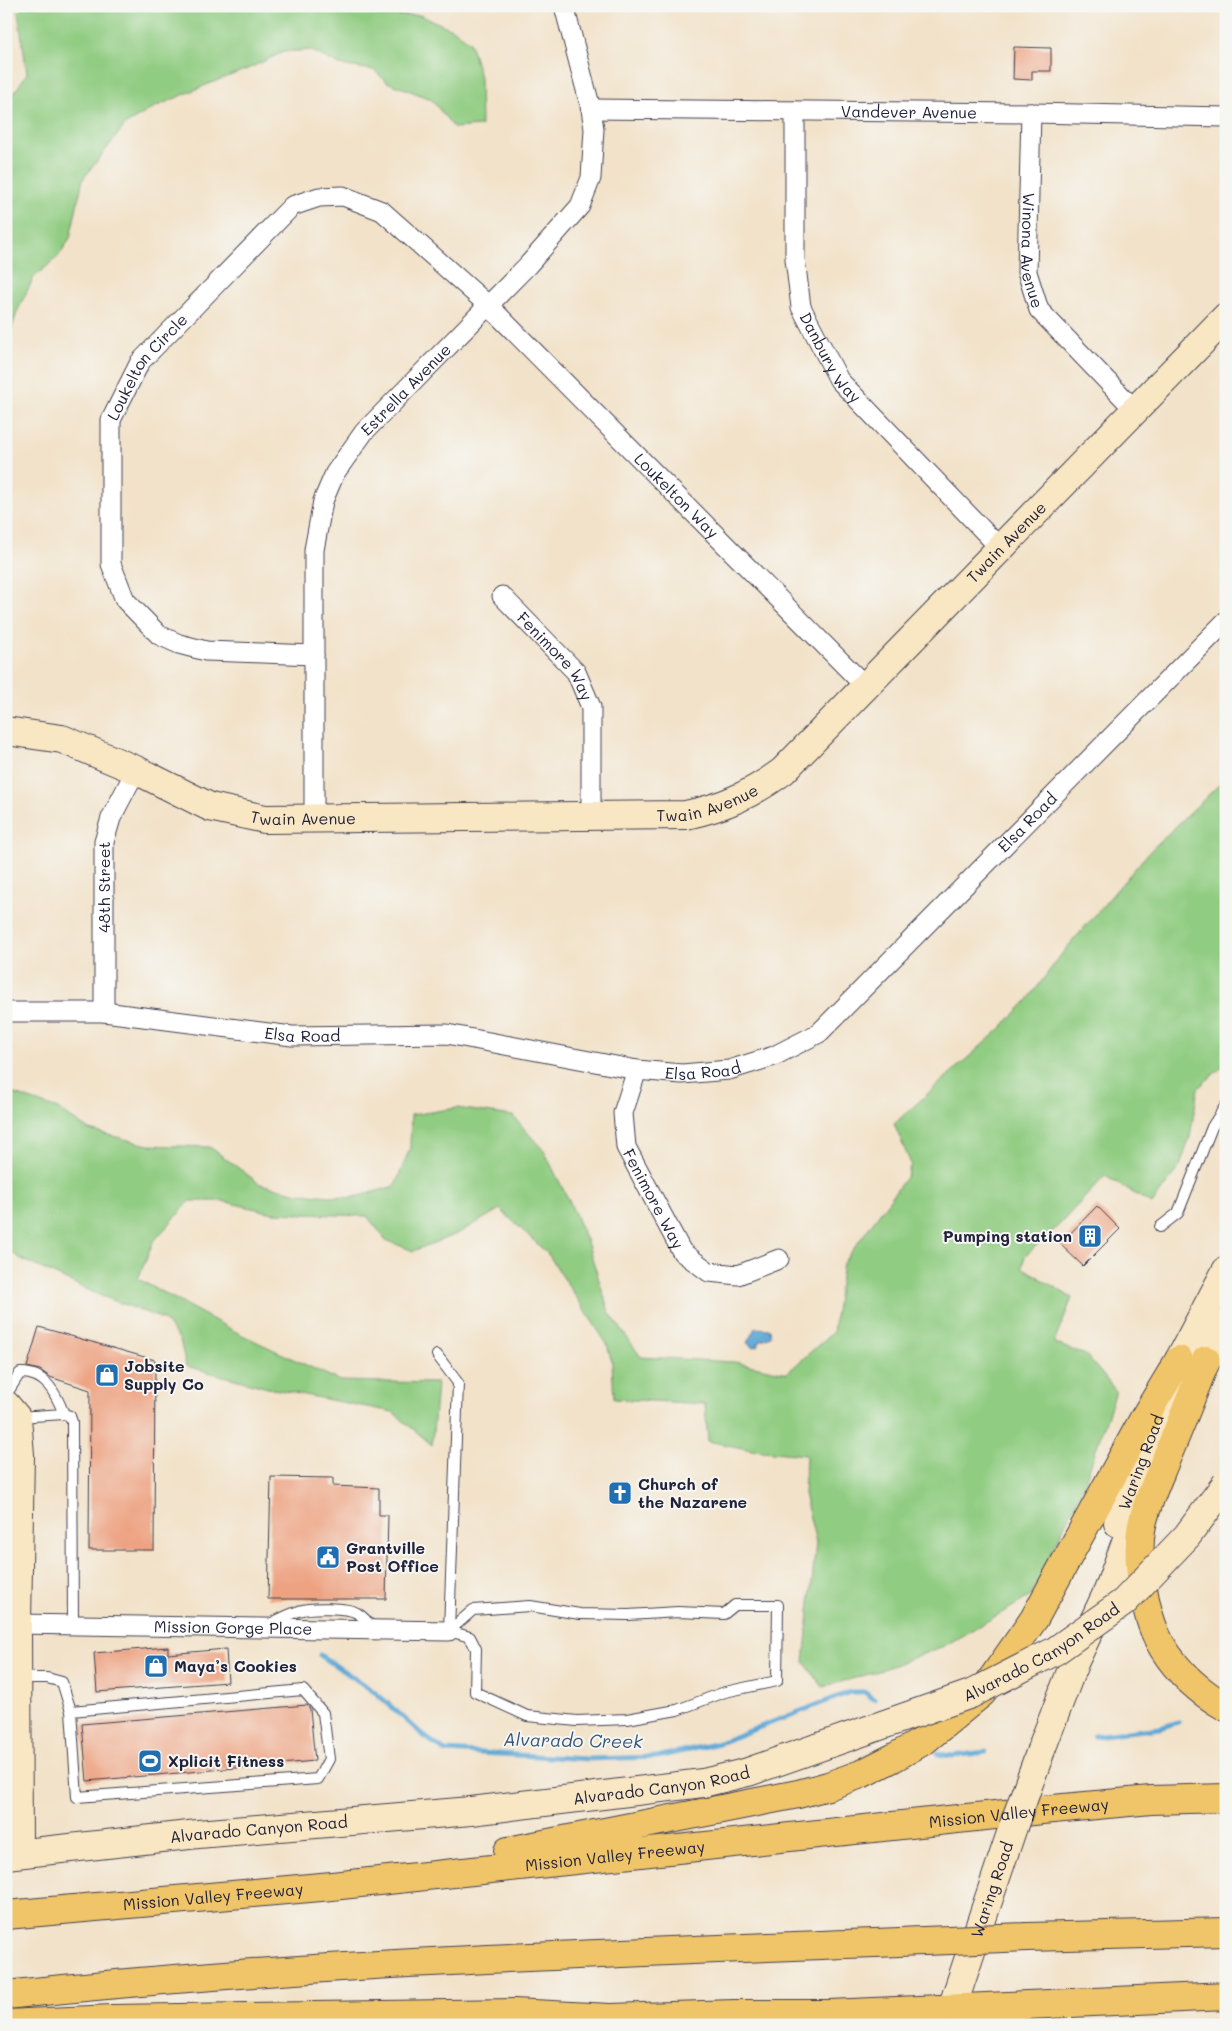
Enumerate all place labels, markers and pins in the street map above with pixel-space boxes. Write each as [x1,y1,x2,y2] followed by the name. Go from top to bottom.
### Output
[1077,1223,1103,1249] building icon: Pumping station
[943,1225,1072,1246] place label: Pumping station
[124,1355,204,1394] place label: Jobsite Supply Co
[94,1362,120,1388] shop icon: Jobsite Supply Co
[638,1473,747,1512] place label: Church of the Nazarene
[607,1480,633,1506] church icon: Church of the Nazarene
[346,1537,439,1576] place label: Grantville Post Office
[315,1544,341,1570] public building icon: Grantville Post Office
[143,1653,169,1679] shop icon: Maya’s Cookies
[174,1655,297,1676] place label: Maya’s Cookies
[137,1748,163,1774] sports icon: Xplicit Fitness
[168,1750,284,1771] place label: Xplicit Fitness

